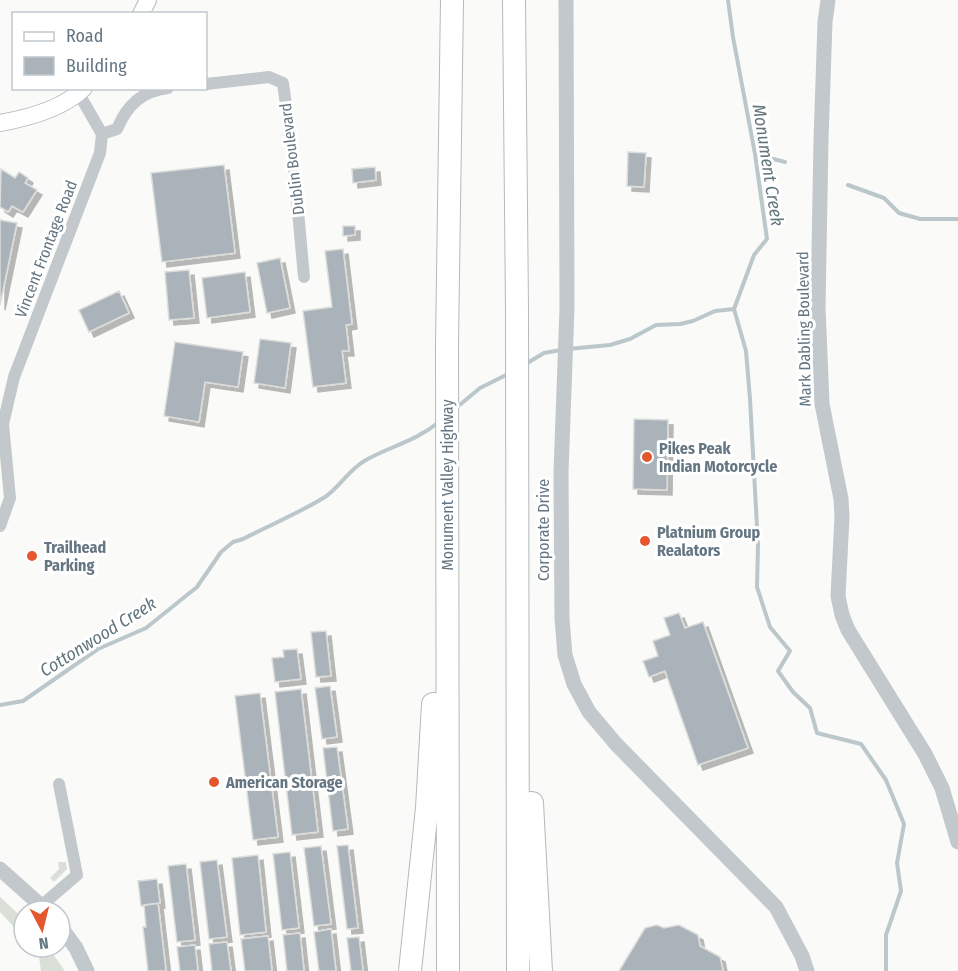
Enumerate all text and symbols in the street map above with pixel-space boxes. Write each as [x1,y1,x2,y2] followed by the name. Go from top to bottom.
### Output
[12,12,207,90] legend
[66,25,103,47] text: Road
[66,55,127,77] text: Building
[276,102,308,216] street label: Dublin Boulevard
[748,103,788,228] water label: Monument Creek
[11,178,81,320] street label: Vincent Frontage Road
[793,251,815,407] street label: Mark Dabling Boulevard
[438,399,457,571] street label: Monument Valley Highway
[659,439,777,476] place label: Pikes Peak Indian Motorcycle
[640,450,654,464] marker: Pikes Peak Indian Motorcycle
[534,479,553,581] street label: Corporate Drive
[657,523,760,560] place label: Platnium Group Realators
[638,534,652,548] marker: Platnium Group Realators
[44,538,106,575] place label: Trailhead Parking
[25,549,39,563] marker: Trailhead Parking
[36,592,160,682] water label: Cottonwood Creek
[225,773,343,792] place label: American Storage
[207,775,221,789] marker: American Storage
[12,899,72,959] north arrow
[38,933,50,953] text: N

